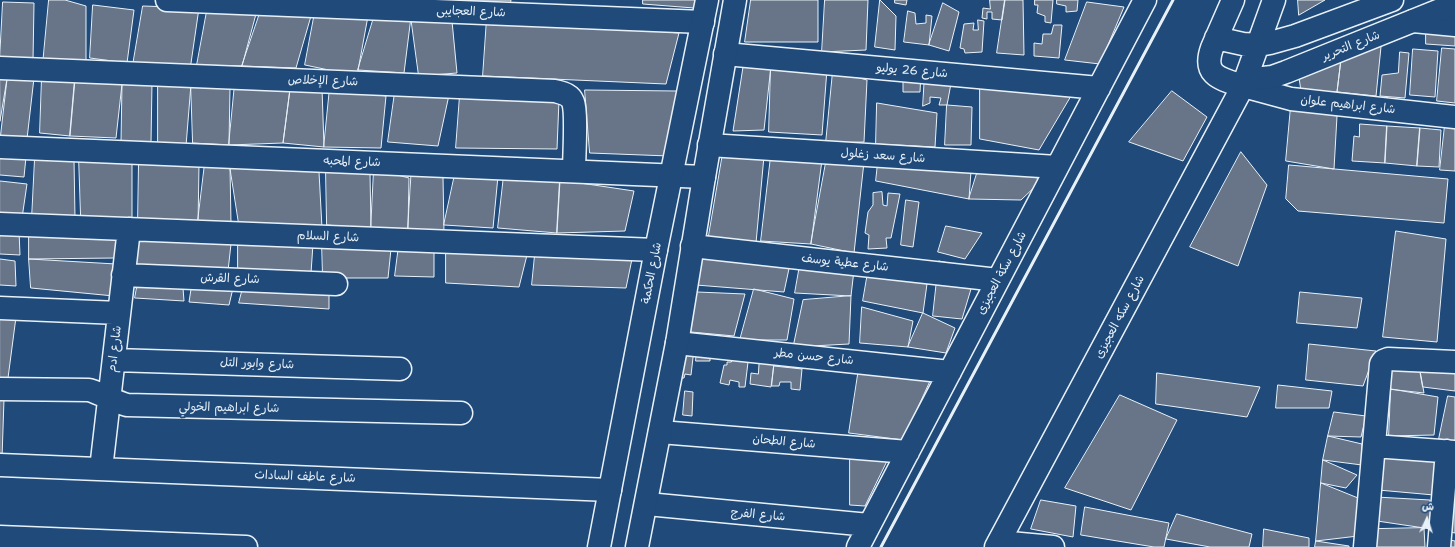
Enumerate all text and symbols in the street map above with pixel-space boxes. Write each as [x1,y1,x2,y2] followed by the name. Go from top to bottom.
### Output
[436,4,506,20] street label: شارع العجايبى
[1320,28,1382,64] street label: شارع التحرير
[876,61,948,81] street label: شارع 26 يوليو
[288,73,358,89] street label: شارع الإخلاص
[1300,93,1396,117] street label: شارع ابراهيم علوان
[840,146,926,166] street label: شارع سعد زغلول
[323,154,381,170] street label: شارع المحبه
[297,229,359,245] street label: شارع السلام
[974,229,1030,317] street label: شارع سكة العجيزى
[639,241,665,305] street label: شارع الحكمة
[801,251,889,275] street label: شارع عطية يوسف
[200,271,260,287] street label: شارع القرش
[1092,273,1148,361] street label: شارع سكه العجيزى
[105,325,125,373] street label: شارع ادم
[774,346,854,368] street label: شارع حسن مطر
[220,356,294,372] street label: شارع وابور التل
[179,400,279,416] street label: شارع ابراهيم الخولي
[752,432,816,452] street label: شارع الطحان
[254,468,356,486] street label: شارع عاطف السادات
[1407,499,1447,539] north arrow
[1421,499,1434,514] text: ش
[730,505,786,525] street label: شارع الفرج

